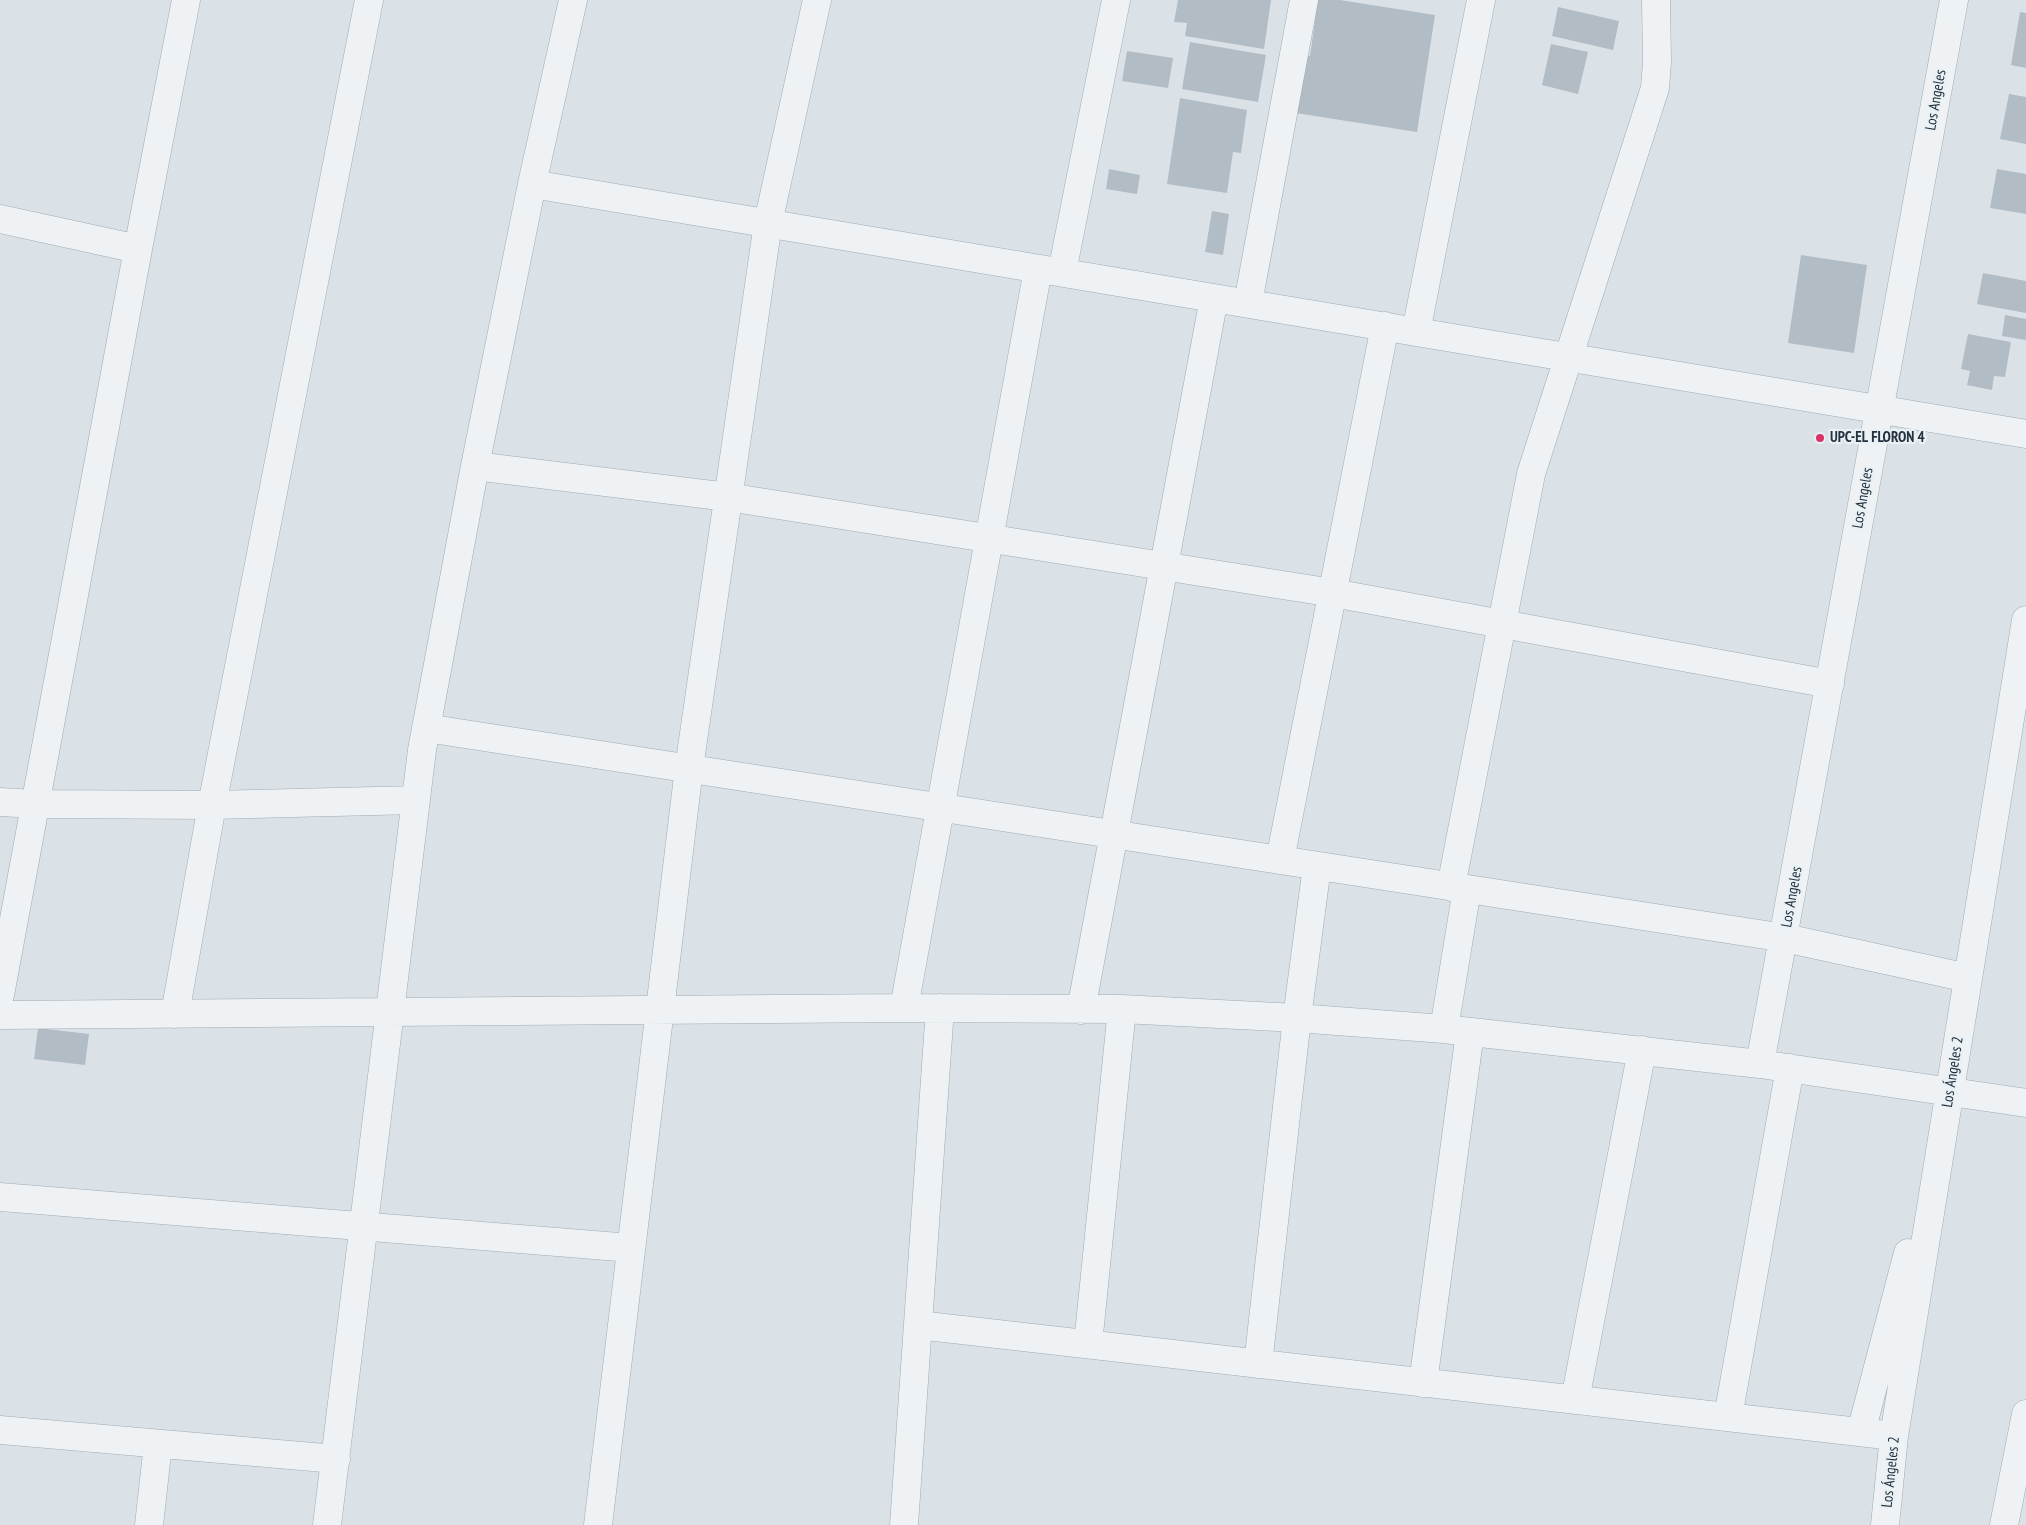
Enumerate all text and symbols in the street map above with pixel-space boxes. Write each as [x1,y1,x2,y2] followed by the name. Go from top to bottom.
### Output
[1922,68,1950,132] street label: Los Angeles
[1830,429,1925,447] place label: UPC-EL FLORON 4
[1814,432,1826,444] marker: UPC-EL FLORON 4
[1849,466,1877,530] street label: Los Angeles
[1778,865,1806,929] street label: Los Angeles
[1939,1035,1967,1109] street label: Los Ángeles 2
[1878,1436,1904,1508] street label: Los Ángeles 2

